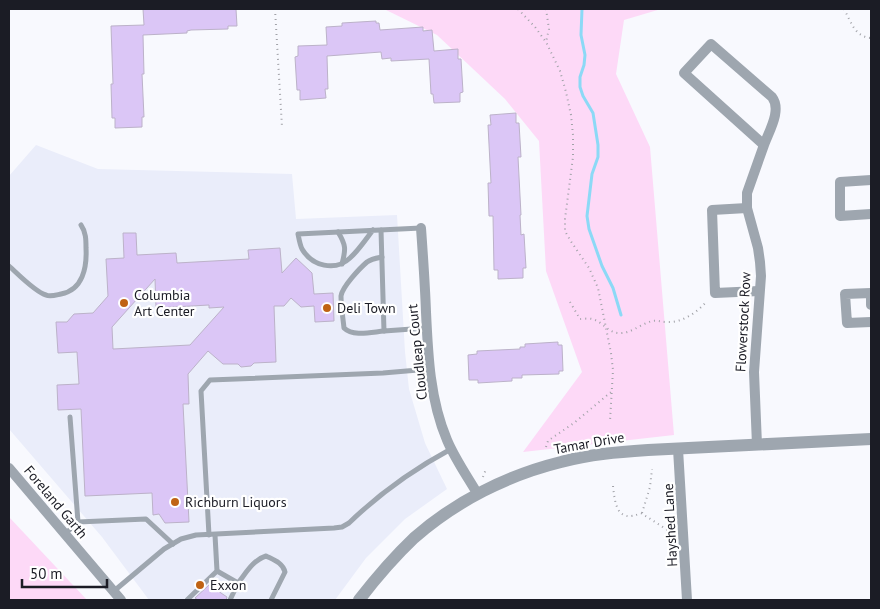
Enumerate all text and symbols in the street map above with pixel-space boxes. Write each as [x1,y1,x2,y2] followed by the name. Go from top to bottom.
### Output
[731,271,755,373] street label: Flowerstock Row
[134,286,195,320] place label: Columbia Art Center
[118,297,130,309] marker: Columbia Art Center
[337,299,396,317] place label: Deli Town
[321,302,333,314] marker: Deli Town
[403,303,431,401] street label: Cloudleap Court
[552,428,626,458] street label: Tamar Drive
[20,462,92,542] street label: Foreland Garth
[659,483,681,567] street label: Hayshed Lane
[185,493,287,511] place label: Richburn Liquors
[169,496,181,508] marker: Richburn Liquors
[22,556,108,588] scale bar
[30,564,63,583] text: 50 m
[210,576,247,594] place label: Exxon
[194,579,206,591] marker: Exxon

